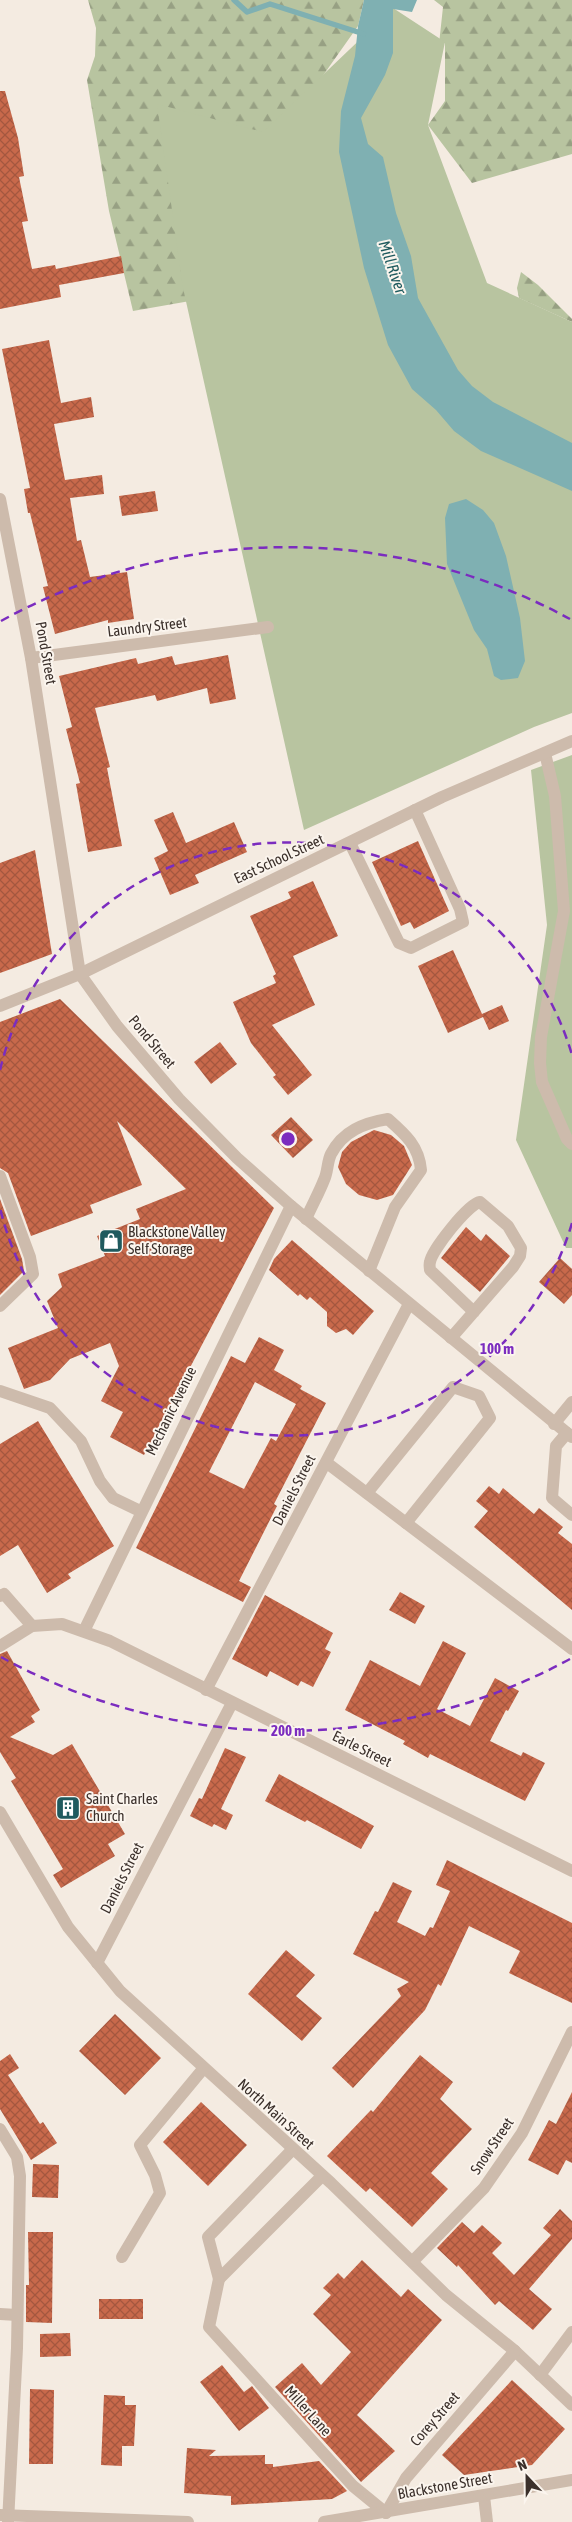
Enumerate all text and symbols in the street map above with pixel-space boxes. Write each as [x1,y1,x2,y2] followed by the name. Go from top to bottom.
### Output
[376,238,411,297] water label: Mill River
[106,613,188,640] street label: Laundry Street
[33,620,60,686] street label: Pond Street
[231,830,326,887] street label: East School Street
[125,1012,179,1072] street label: Pond Street
[279,1130,297,1148] centre of rings
[128,1223,225,1257] place label: Blackstone Valley Self Storage
[98,1228,124,1254] shop icon: Blackstone Valley Self Storage
[480,1340,514,1357] text: 100 m
[142,1364,199,1458] street label: Mechanic Avenue
[268,1452,319,1528] street label: Daniels Street
[271,1722,305,1739] text: 200 m
[330,1727,394,1770] street label: Earle Street
[86,1790,158,1824] place label: Saint Charles Church
[55,1795,81,1821] building icon: Saint Charles Church
[96,1840,147,1916] street label: Daniels Street
[235,2075,318,2152] street label: North Main Street
[467,2114,517,2177] street label: Snow Street
[281,2382,335,2439] street label: Miller Lane
[407,2388,463,2449] street label: Corey Street
[502,2452,552,2502] north arrow
[515,2456,529,2474] text: N
[396,2469,494,2502] street label: Blackstone Street

